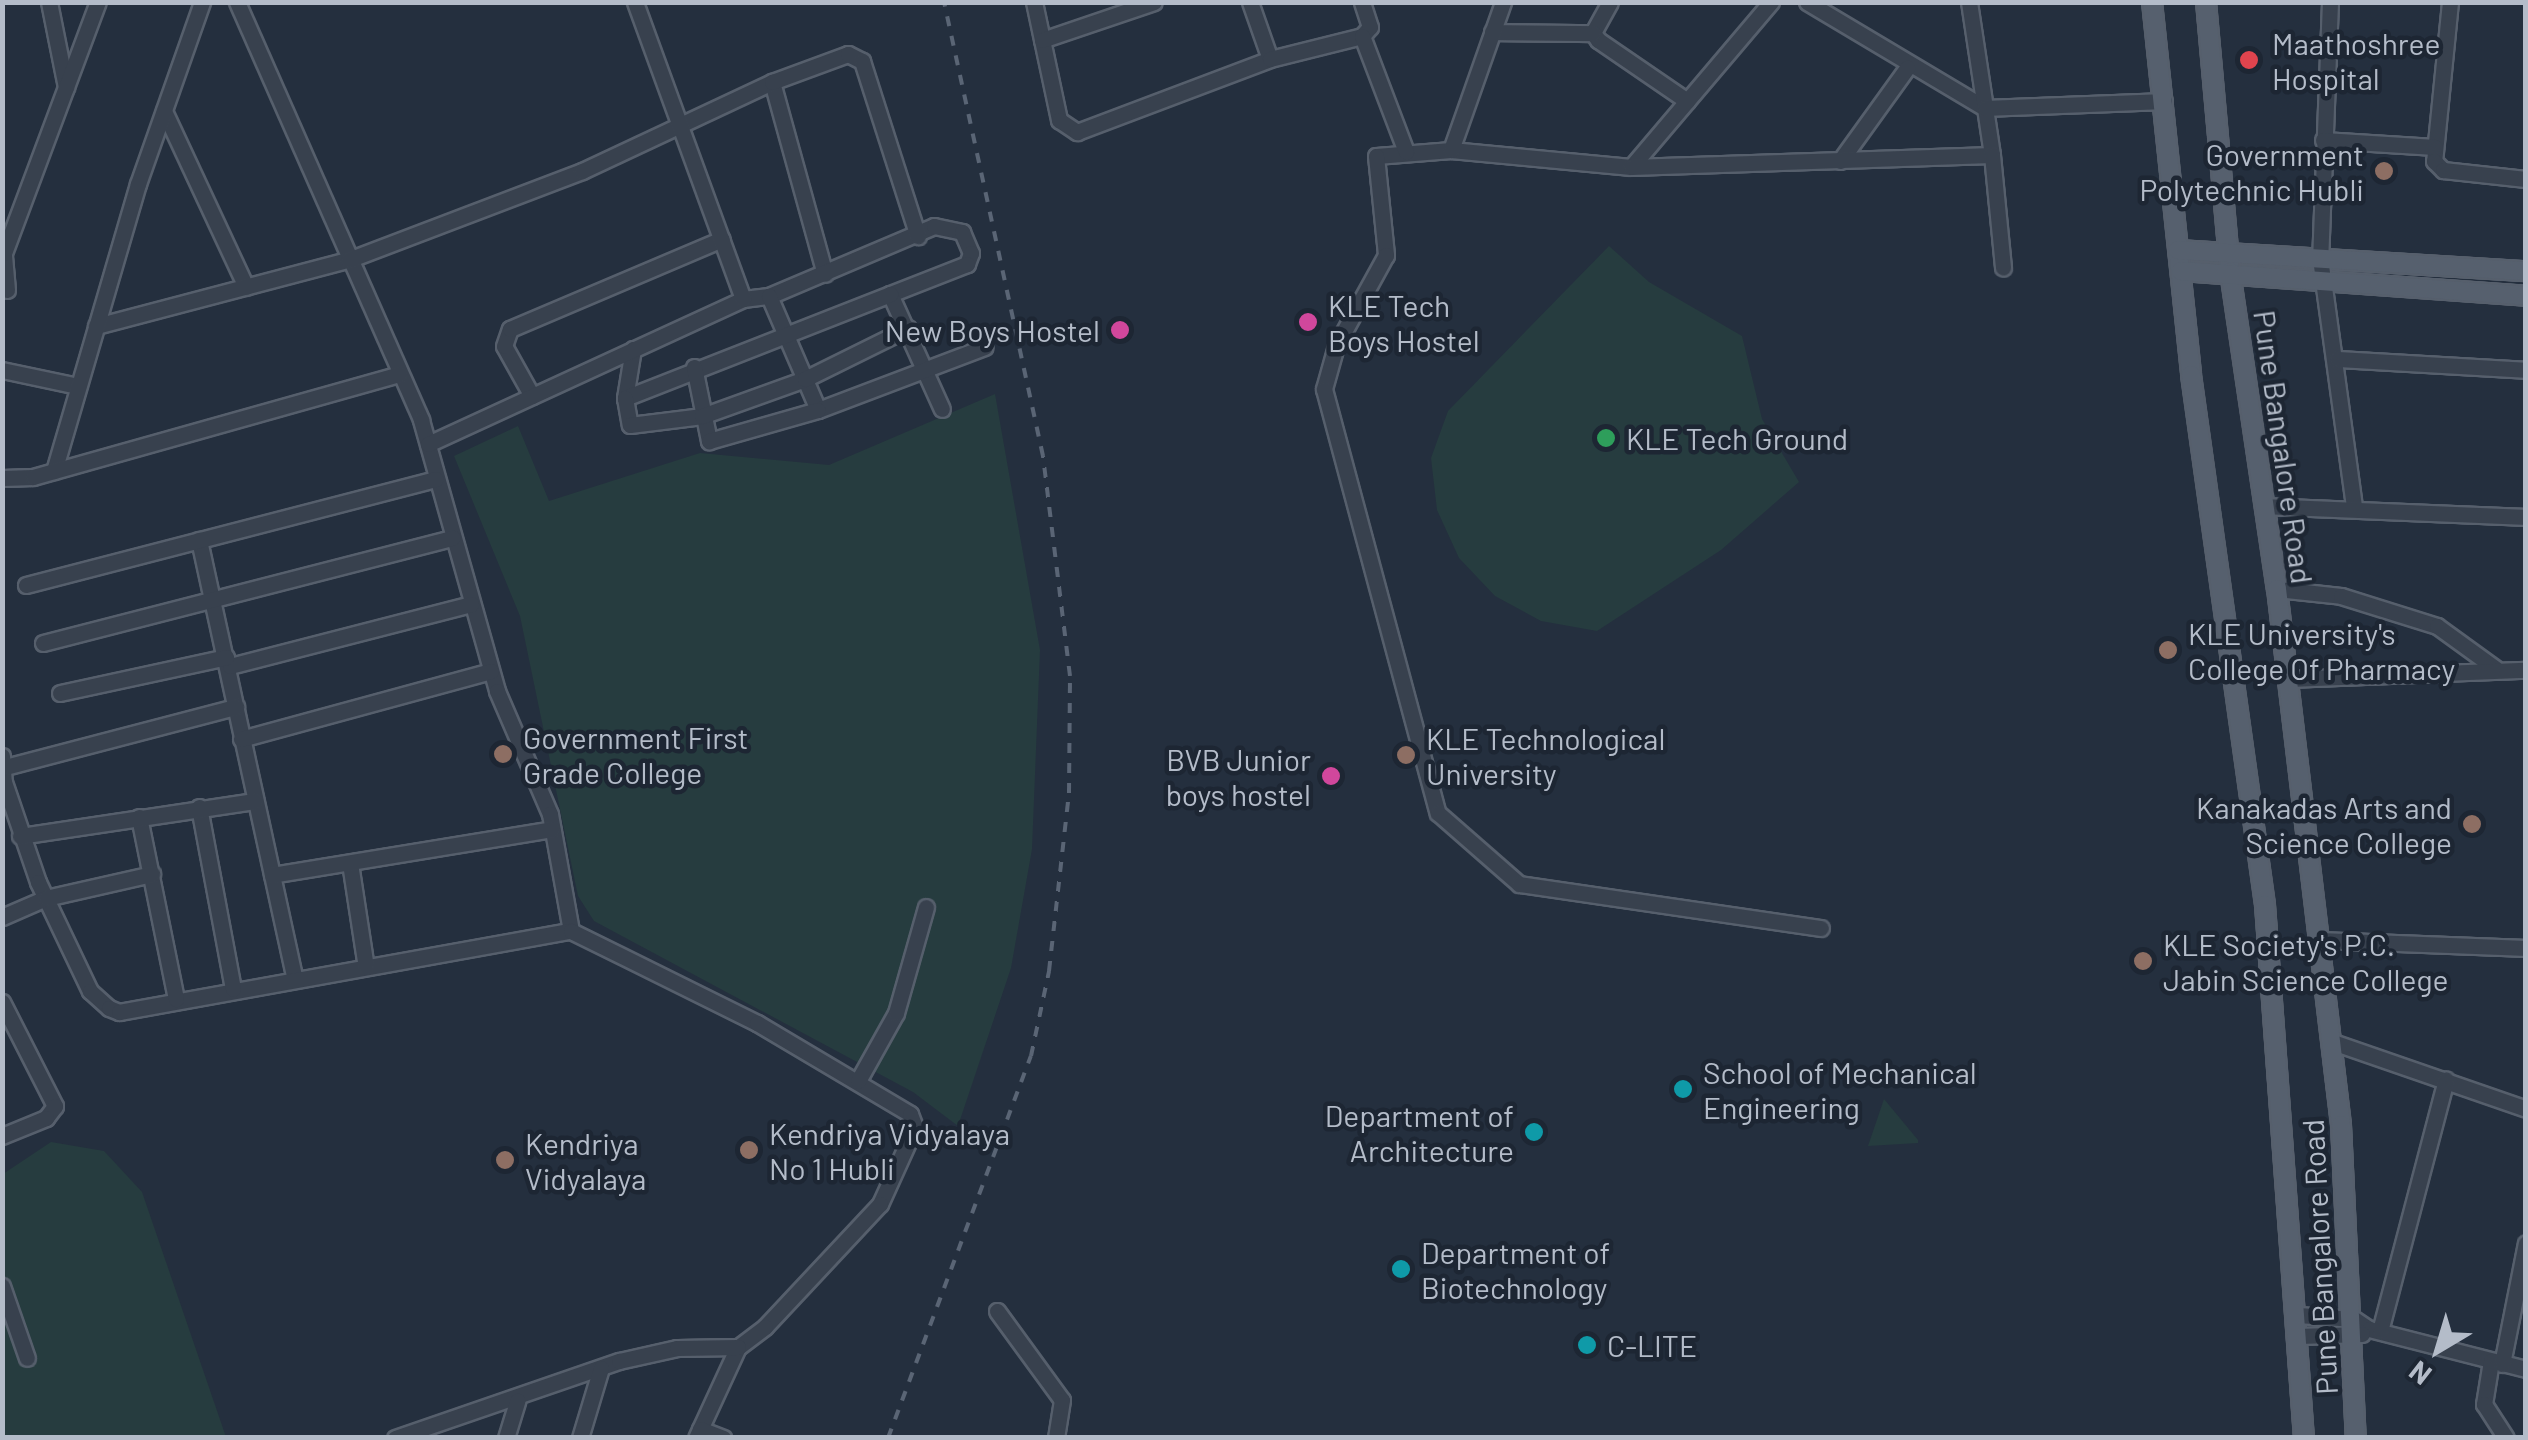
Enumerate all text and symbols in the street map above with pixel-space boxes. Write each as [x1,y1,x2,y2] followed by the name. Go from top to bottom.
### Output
[2272,25,2441,96] place label: Maathoshree Hospital
[2236,47,2262,73] marker: Maathoshree Hospital
[2139,136,2364,206] place label: Government Polytechnic Hubli
[2373,160,2395,182] marker: Government Polytechnic Hubli
[1328,287,1480,358] place label: KLE Tech Boys Hostel
[2247,308,2321,586] street label: Pune Bangalore Road
[1297,311,1319,333] marker: KLE Tech Boys Hostel
[885,312,1100,348] place label: New Boys Hostel
[1109,319,1131,341] marker: New Boys Hostel
[1626,420,1848,456] place label: KLE Tech Ground
[1595,427,1617,449] marker: KLE Tech Ground
[2188,615,2455,686] place label: KLE University's College Of Pharmacy
[2157,639,2179,661] marker: KLE University's College Of Pharmacy
[523,719,748,790] place label: Government First Grade College
[1426,720,1665,790] place label: KLE Technological University
[1166,741,1311,812] place label: BVB Junior boys hostel
[492,743,514,765] marker: Government First Grade College
[1395,744,1417,766] marker: KLE Technological University
[1320,765,1342,787] marker: BVB Junior boys hostel
[2196,789,2452,860] place label: Kanakadas Arts and Science College
[2461,813,2483,835] marker: Kanakadas Arts and Science College
[2163,926,2448,996] place label: KLE Society's P.C. Jabin Science College
[2132,950,2154,972] marker: KLE Society's P.C. Jabin Science College
[1703,1054,1977,1124] place label: School of Mechanical Engineering
[1672,1078,1694,1100] marker: School of Mechanical Engineering
[1325,1097,1514,1168] place label: Department of Architecture
[769,1115,1010,1186] place label: Kendriya Vidyalaya No 1 Hubli
[2294,1118,2344,1396] street label: Pune Bangalore Road
[1523,1121,1545,1143] marker: Department of Architecture
[525,1125,646,1196] place label: Kendriya Vidyalaya
[738,1139,760,1161] marker: Kendriya Vidyalaya No 1 Hubli
[494,1149,516,1171] marker: Kendriya Vidyalaya
[1421,1234,1610,1304] place label: Department of Biotechnology
[1390,1258,1412,1280] marker: Department of Biotechnology
[2388,1300,2488,1400] north arrow
[1607,1327,1697,1363] place label: C-LITE
[1576,1334,1598,1356] marker: C-LITE
[2402,1355,2437,1393] text: N

